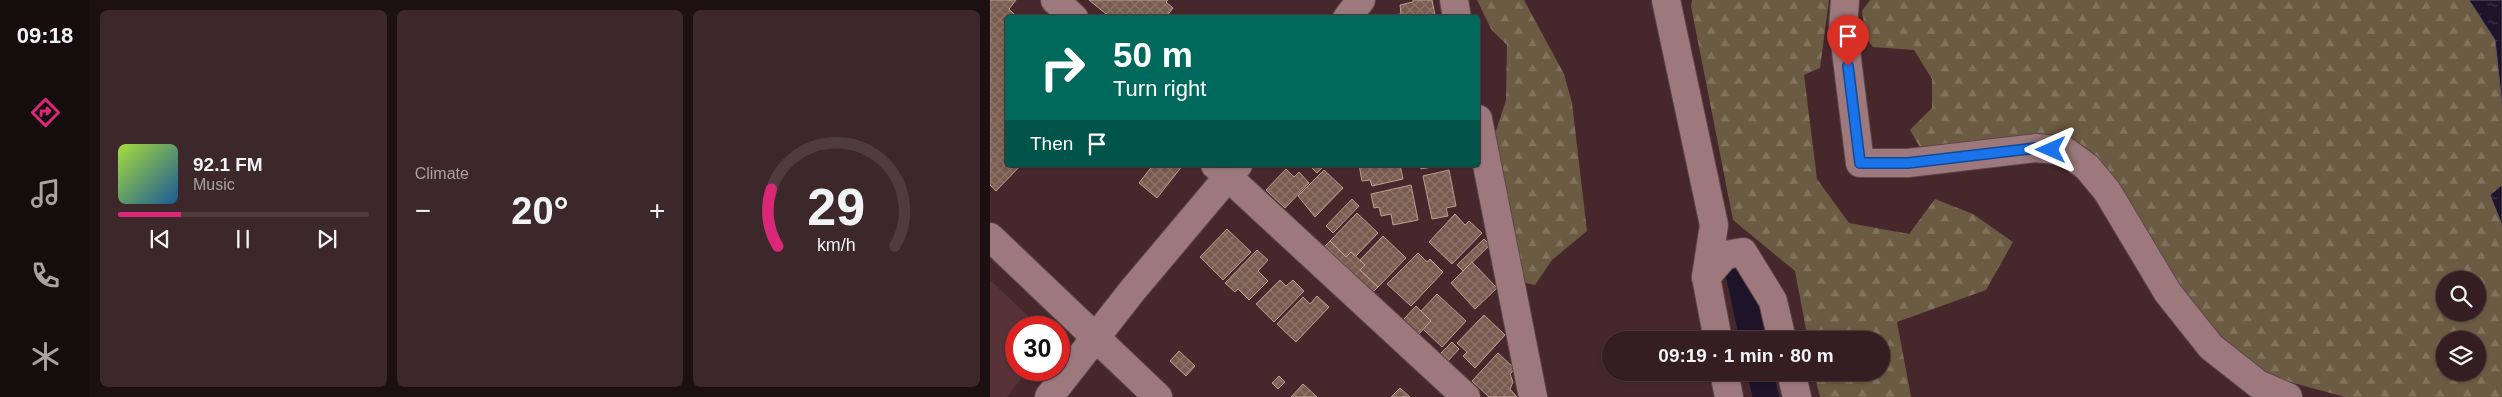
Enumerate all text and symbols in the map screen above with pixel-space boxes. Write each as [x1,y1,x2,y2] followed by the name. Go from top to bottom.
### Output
[1827,15,1869,66] pin
[1834,22,1862,50] icon: arrive
[17,23,73,48] text: 09:18
[1030,35,1095,100] icon: right
[1113,35,1193,74] text: 50 m
[1113,76,1206,101] text: Turn right
[28,95,63,130] icon: directions
[2024,123,2076,175] position arrow
[1083,130,1111,158] icon: arrive
[1030,133,1073,154] text: Then
[193,154,263,175] text: 92.1 FM
[415,165,469,182] text: Climate
[28,176,63,211] icon: music
[193,176,235,193] text: Music
[808,178,866,236] text: 29
[511,190,569,232] text: 20°
[415,195,431,226] text: −
[649,195,665,226] text: +
[146,225,174,253] icon: previous
[229,225,257,253] icon: pause
[313,225,341,253] icon: next
[817,235,856,255] text: km/h
[28,258,63,293] icon: phone
[2436,271,2486,381] map controls
[2436,271,2486,321] button: search
[1005,316,1070,381] speed limit sign: 30
[2436,331,2486,381] button: layers
[28,339,63,374] icon: climate
[1658,345,1834,366] text: 09:19 · 1 min · 80 m

